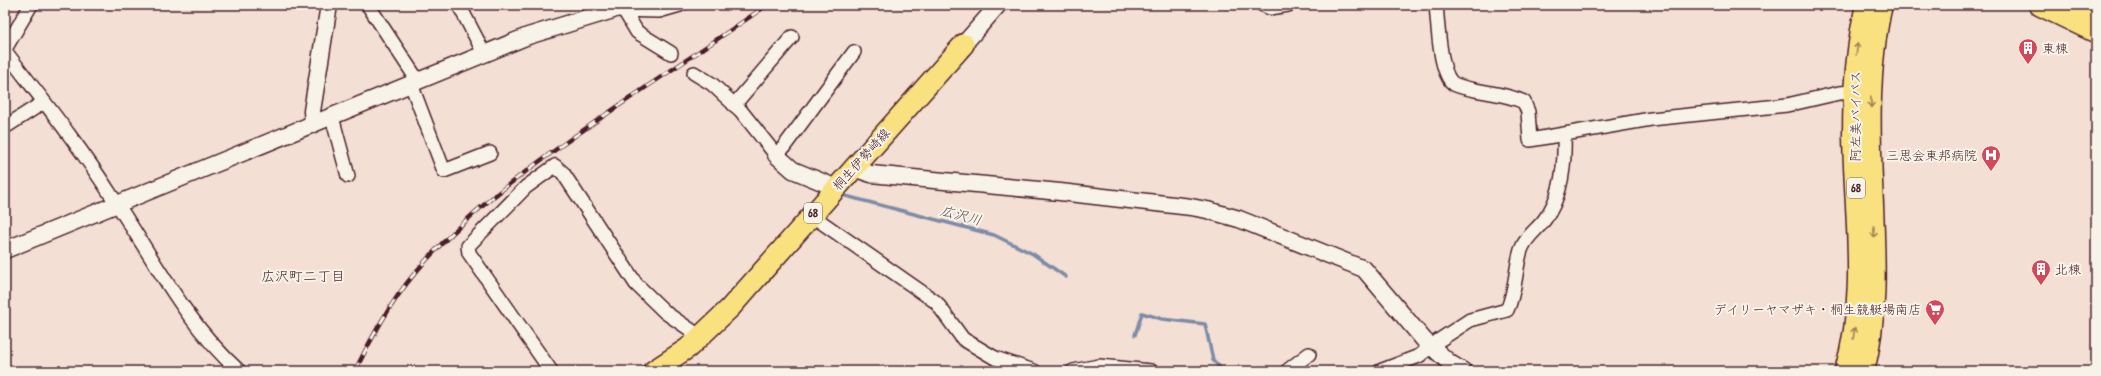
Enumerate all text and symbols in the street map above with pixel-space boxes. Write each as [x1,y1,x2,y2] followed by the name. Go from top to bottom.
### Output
[2017,37,2039,65] building icon: 東棟
[2042,39,2068,57] place label: 東棟
[1853,43,1861,56] one-way arrow
[1846,71,1864,161] street label: 阿左美バイパス
[1867,95,1875,108] one-way arrow
[828,123,894,194] street label: 桐生伊勢崎線
[1980,144,2002,172] hospital icon: 三思会東邦病院
[1886,146,1977,164] place label: 三思会東邦病院
[1847,178,1865,198] road number: 68
[938,200,984,229] water label: 広沢川
[804,203,822,223] road number: 68
[1870,225,1877,238] one-way arrow
[2030,258,2052,286] building icon: 北棟
[2055,260,2081,278] place label: 北棟
[261,266,345,285] district label: 広沢町二丁目
[1924,298,1946,326] supermarket icon: デイリーヤマザキ・桐生競艇場南店
[1714,300,1921,318] place label: デイリーヤマザキ・桐生競艇場南店
[1850,327,1858,340] one-way arrow

